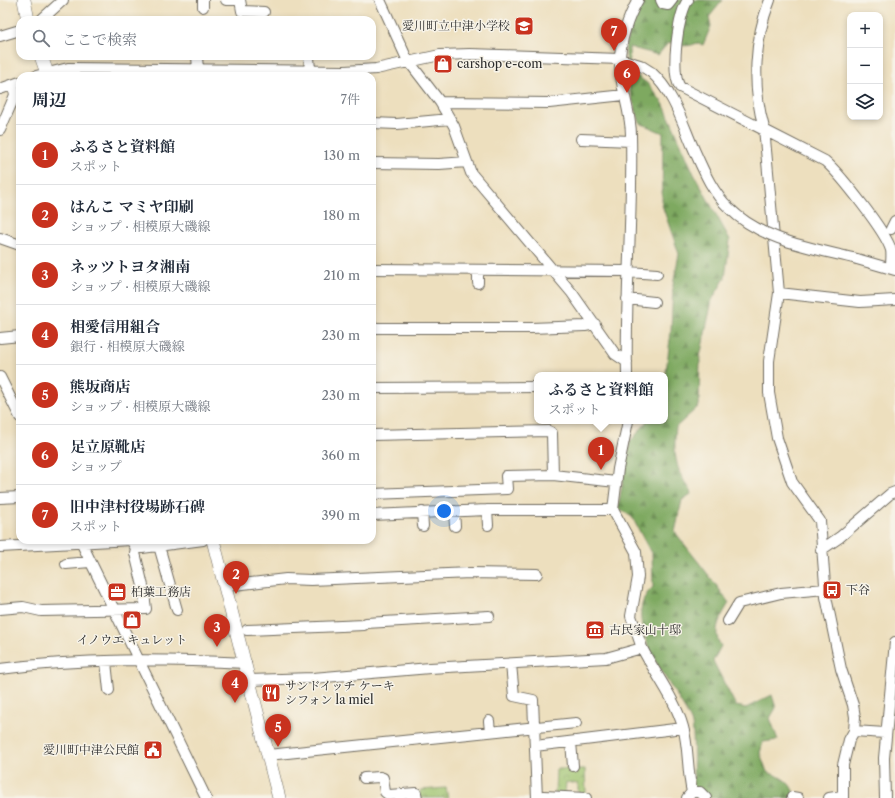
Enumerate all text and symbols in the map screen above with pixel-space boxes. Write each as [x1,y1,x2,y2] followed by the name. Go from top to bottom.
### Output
[847,12,883,120] map controls
[847,12,883,48] button: +
[513,15,535,37] school or university icon: 愛川町立中津小学校
[16,16,376,60] search box
[402,18,510,33] place label: 愛川町立中津小学校
[601,18,627,51] pin: 7
[30,27,52,49] icon: search
[62,30,137,49] text: ここで検索
[847,48,883,84] button: −
[432,53,454,75] shop icon: carshop e-com
[457,56,542,71] place label: carshop e-com
[614,60,640,93] pin: 6
[847,84,883,120] button: layers
[32,90,66,110] text: 周辺
[341,91,360,107] text: 7件
[70,137,175,156] text: ふるさと資料館
[42,147,48,163] text: 1
[324,147,360,163] text: 130 m
[70,158,122,174] text: スポット
[70,197,194,216] text: はんこ マミヤ印刷
[41,207,49,223] text: 2
[323,207,360,223] text: 180 m
[70,218,210,234] text: ショップ · 相模原大磯線
[70,257,190,276] text: ネッツトヨタ湘南
[41,267,49,283] text: 3
[323,267,360,283] text: 210 m
[70,278,210,294] text: ショップ · 相模原大磯線
[70,317,160,336] text: 相愛信用組合
[41,327,49,343] text: 4
[322,327,360,343] text: 230 m
[70,338,185,354] text: 銀行 · 相模原大磯線
[534,372,668,424] popup
[70,377,130,396] text: 熊坂商店
[548,380,654,399] text: ふるさと資料館
[41,387,49,403] text: 5
[322,387,360,403] text: 230 m
[70,398,210,414] text: ショップ · 相模原大磯線
[548,401,601,417] text: スポット
[70,437,145,456] text: 足立原靴店
[588,437,614,470] pin: 1
[41,447,49,463] text: 6
[321,447,360,463] text: 360 m
[70,458,122,474] text: ショップ
[70,497,205,516] text: 旧中津村役場跡石碑
[434,501,454,521] your location
[42,507,48,523] text: 7
[321,507,360,523] text: 390 m
[70,518,122,534] text: スポット
[223,561,249,594] pin: 2
[821,579,843,601] bus stop icon: 下谷
[106,581,128,603] office icon: 柏葉工務店
[846,582,870,597] place label: 下谷
[131,584,191,599] place label: 柏葉工務店
[121,609,143,631] shop icon: イノウエ キュレット
[204,614,230,647] pin: 3
[584,619,606,641] museum icon: 古民家山十邸
[609,622,681,637] place label: 古民家山十邸
[77,632,187,647] place label: イノウエ キュレット
[222,670,248,703] pin: 4
[285,678,395,707] place label: サンドイッチ ケーキ シフォン la miel
[260,682,282,704] restaurant icon: サンドイッチ ケーキ シフォン la miel
[265,714,291,747] pin: 5
[142,739,164,761] public building icon: 愛川町中津公民館
[43,742,139,757] place label: 愛川町中津公民館

